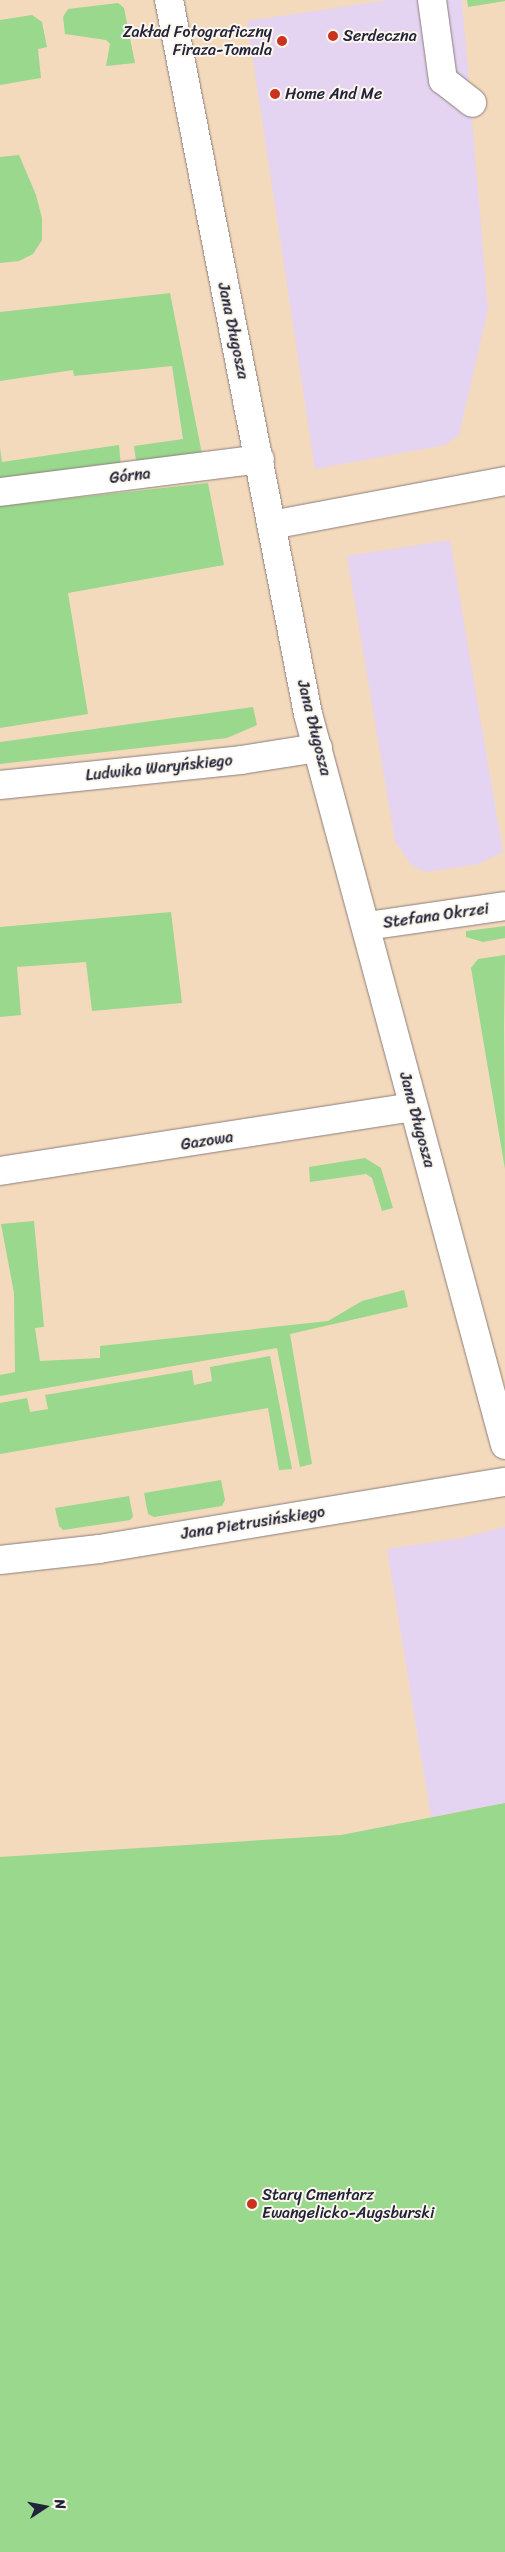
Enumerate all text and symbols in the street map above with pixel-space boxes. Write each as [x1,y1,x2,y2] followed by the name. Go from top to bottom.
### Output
[122,22,272,60] place label: Zakład Fotograficzny Firaza-Tomala
[343,26,417,46] place label: Serdeczna
[327,30,339,42] marker: Serdeczna
[276,35,288,47] marker: Zakład Fotograficzny Firaza-Tomala
[285,84,382,104] place label: Home And Me
[269,88,281,100] marker: Home And Me
[213,281,253,381] street label: Jana Długosza
[108,464,152,488] street label: Górna
[293,678,335,778] street label: Jana Długosza
[84,751,234,785] street label: Ludwika Waryńskiego
[382,899,490,933] street label: Stefana Okrzei
[395,1070,439,1170] street label: Jana Długosza
[179,1127,235,1155] street label: Gazowa
[180,1502,326,1544] street label: Jana Pietrusińskiego
[262,2185,434,2223] place label: Stary Cmentarz Ewangelicko-Augsburski
[246,2198,258,2210] marker: Stary Cmentarz Ewangelicko-Augsburski
[20,2482,70,2532] north arrow
[47,2497,73,2511] text: N

